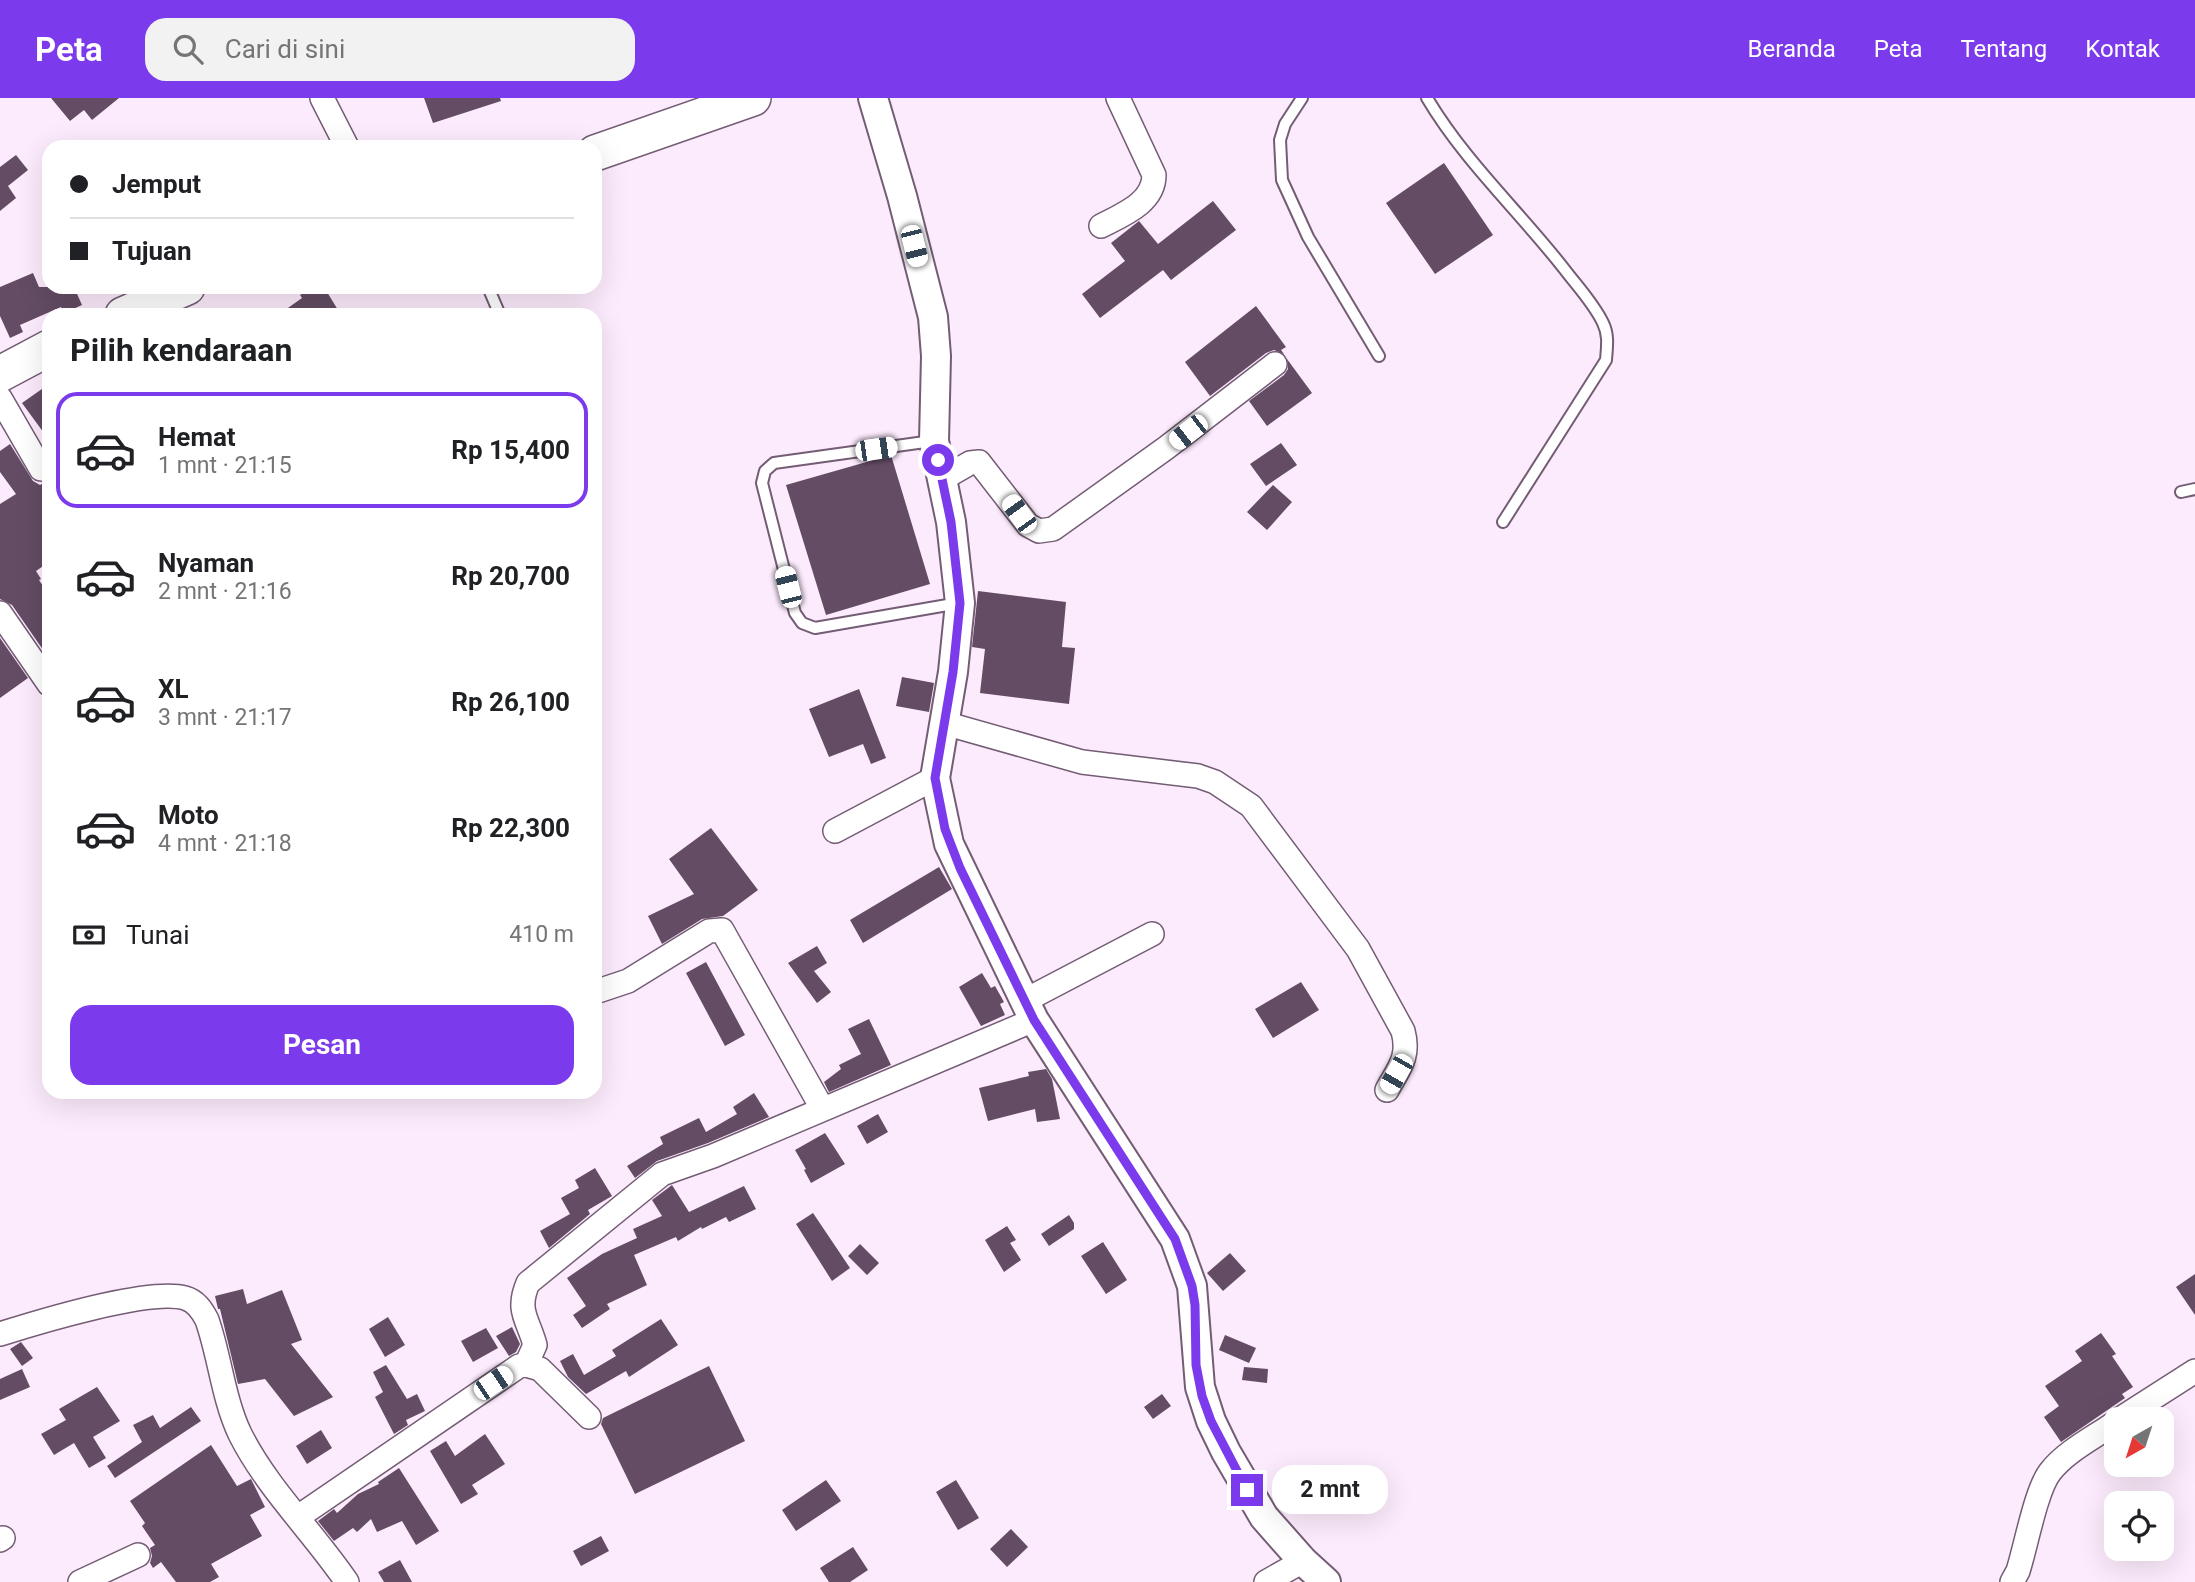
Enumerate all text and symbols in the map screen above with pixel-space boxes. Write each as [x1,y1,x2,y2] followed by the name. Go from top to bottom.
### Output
[145,18,635,81] search box
[35,30,103,69] text: Peta
[169,30,207,68] icon: search
[225,34,345,64] text: Cari di sini
[1748,35,1836,63] text: Beranda
[1874,35,1922,63] text: Peta
[1960,35,2047,63] text: Tentang
[2085,35,2160,63] text: Kontak
[112,169,201,199] text: Jemput
[899,223,930,269] car
[112,236,192,266] text: Tujuan
[70,331,292,369] text: Pilih kendaraan
[1165,411,1212,453] car
[74,419,137,482] icon: car
[158,422,236,452] text: Hemat
[451,435,570,465] text: Rp 15,400
[854,436,899,462] car
[922,444,954,476] route start
[158,452,292,479] text: 1 mnt · 21:15
[999,491,1040,537] car
[74,545,137,608] icon: car
[158,548,254,578] text: Nyaman
[451,561,570,591] text: Rp 20,700
[773,564,804,610] car
[158,578,292,605] text: 2 mnt · 21:16
[74,671,137,734] icon: car
[158,674,189,704] text: XL
[451,687,570,717] text: Rp 26,100
[158,704,292,731] text: 3 mnt · 21:17
[74,797,137,860] icon: car
[158,800,219,830] text: Moto
[451,813,570,843] text: Rp 22,300
[158,830,292,857] text: 4 mnt · 21:18
[70,916,108,954] icon: cash
[126,920,189,950] text: Tunai
[509,921,574,948] text: 410 m
[70,1005,574,1085] button: Pesan
[1377,1051,1416,1097] car
[470,1363,517,1403] car
[2104,1407,2174,1477] north arrow
[2104,1407,2174,1561] map controls
[1272,1466,1387,1514] callout: 2 mnt
[1231,1474,1263,1506] route end
[1300,1476,1360,1503] text: 2 mnt
[2104,1491,2174,1561] button: locate

